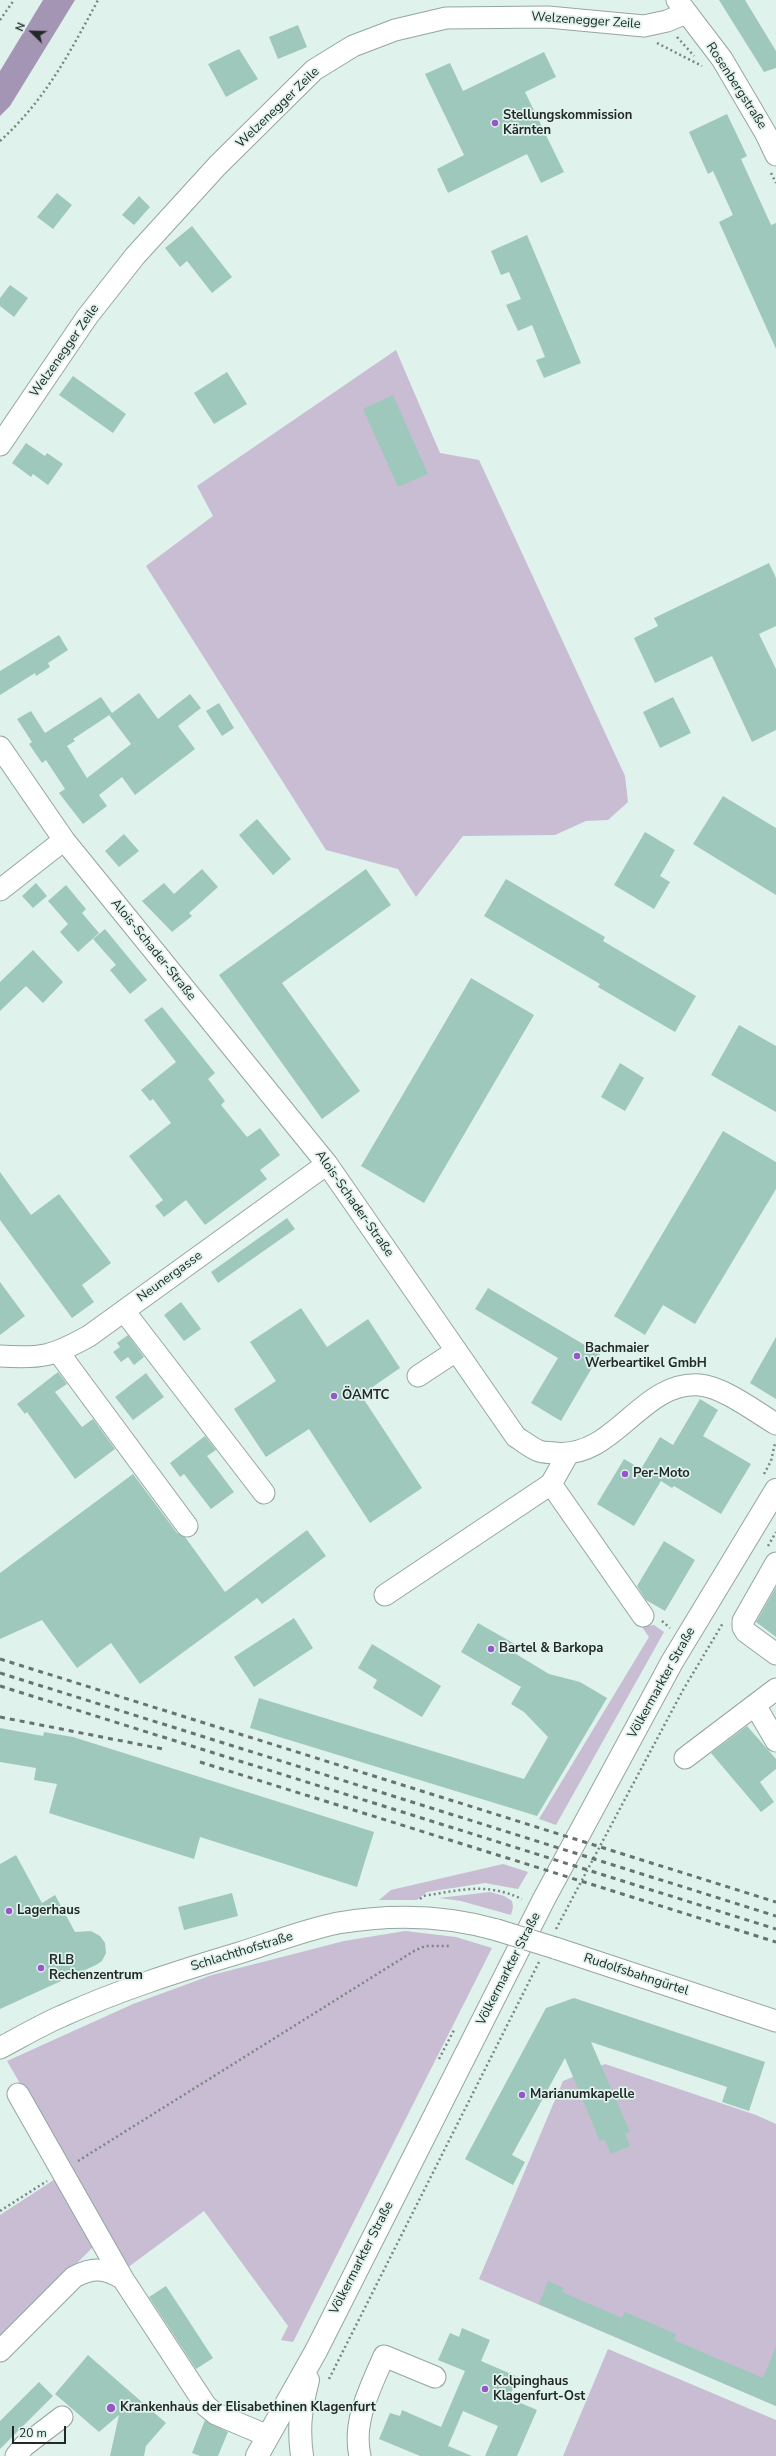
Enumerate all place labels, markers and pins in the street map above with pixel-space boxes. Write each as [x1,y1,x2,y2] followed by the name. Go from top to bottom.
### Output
[503,108,632,139] place label: Stellungskommission Kärnten
[490,118,500,128] marker: Stellungskommission Kärnten
[585,1341,707,1372] place label: Bachmaier Werbeartikel GmbH
[572,1351,582,1361] marker: Bachmaier Werbeartikel GmbH
[342,1388,389,1404] place label: ÖAMTC
[329,1391,339,1401] marker: ÖAMTC
[633,1466,690,1482] place label: Per-Moto
[620,1469,630,1479] marker: Per-Moto
[499,1641,603,1657] place label: Bartel & Barkopa
[486,1644,496,1654] marker: Bartel & Barkopa
[17,1903,80,1919] place label: Lagerhaus
[4,1906,14,1916] marker: Lagerhaus
[49,1953,143,1984] place label: RLB Rechenzentrum
[36,1963,46,1973] marker: RLB Rechenzentrum
[530,2087,635,2103] place label: Marianumkapelle
[517,2090,527,2100] marker: Marianumkapelle
[493,2374,585,2405] place label: Kolpinghaus Klagenfurt-Ost
[480,2384,490,2394] marker: Kolpinghaus Klagenfurt-Ost
[120,2400,376,2416] place label: Krankenhaus der Elisabethinen Klagenfurt
[105,2402,117,2414] marker: Krankenhaus der Elisabethinen Klagenfurt

